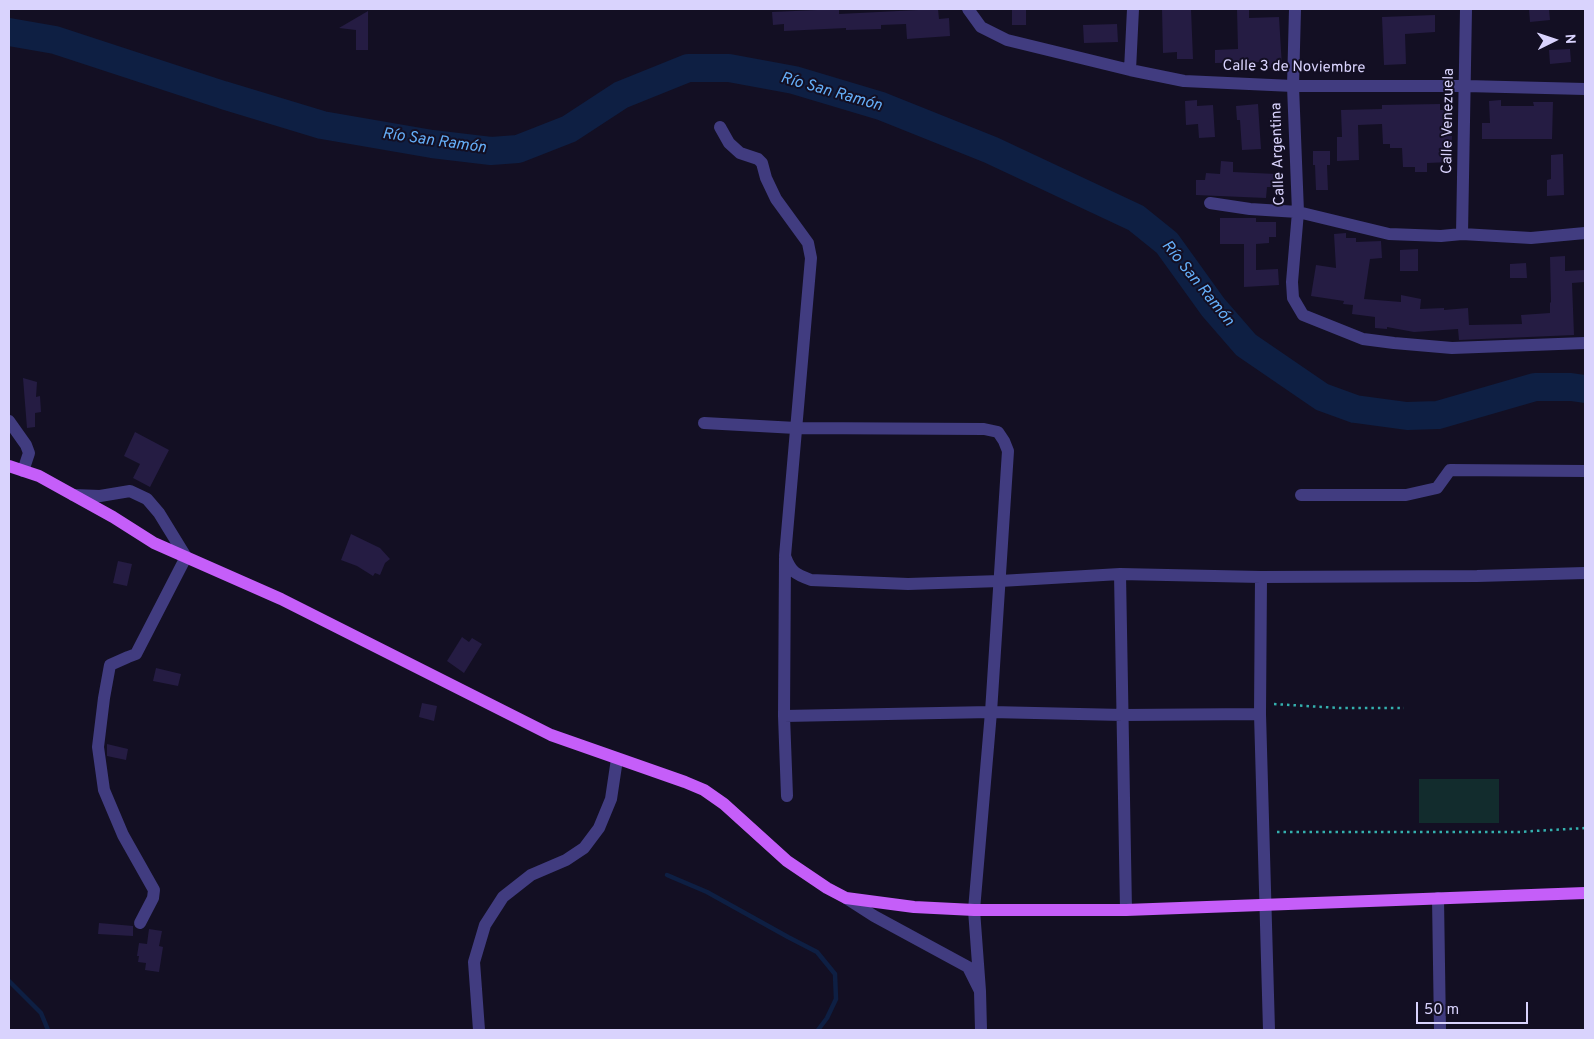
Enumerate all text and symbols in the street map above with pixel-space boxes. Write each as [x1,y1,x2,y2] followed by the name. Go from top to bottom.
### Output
[1529,15,1579,65] north arrow
[1561,33,1578,45] text: N
[1222,58,1366,78] street label: Calle 3 de Noviembre
[1439,68,1459,174] street label: Calle Venezuela
[778,69,884,117] water label: Río San Ramón
[1268,102,1290,206] street label: Calle Argentina
[381,125,487,159] water label: Río San Ramón
[1157,237,1237,331] water label: Río San Ramón
[1419,992,1532,1024] scale bar
[1424,1001,1459,1020] text: 50 m

